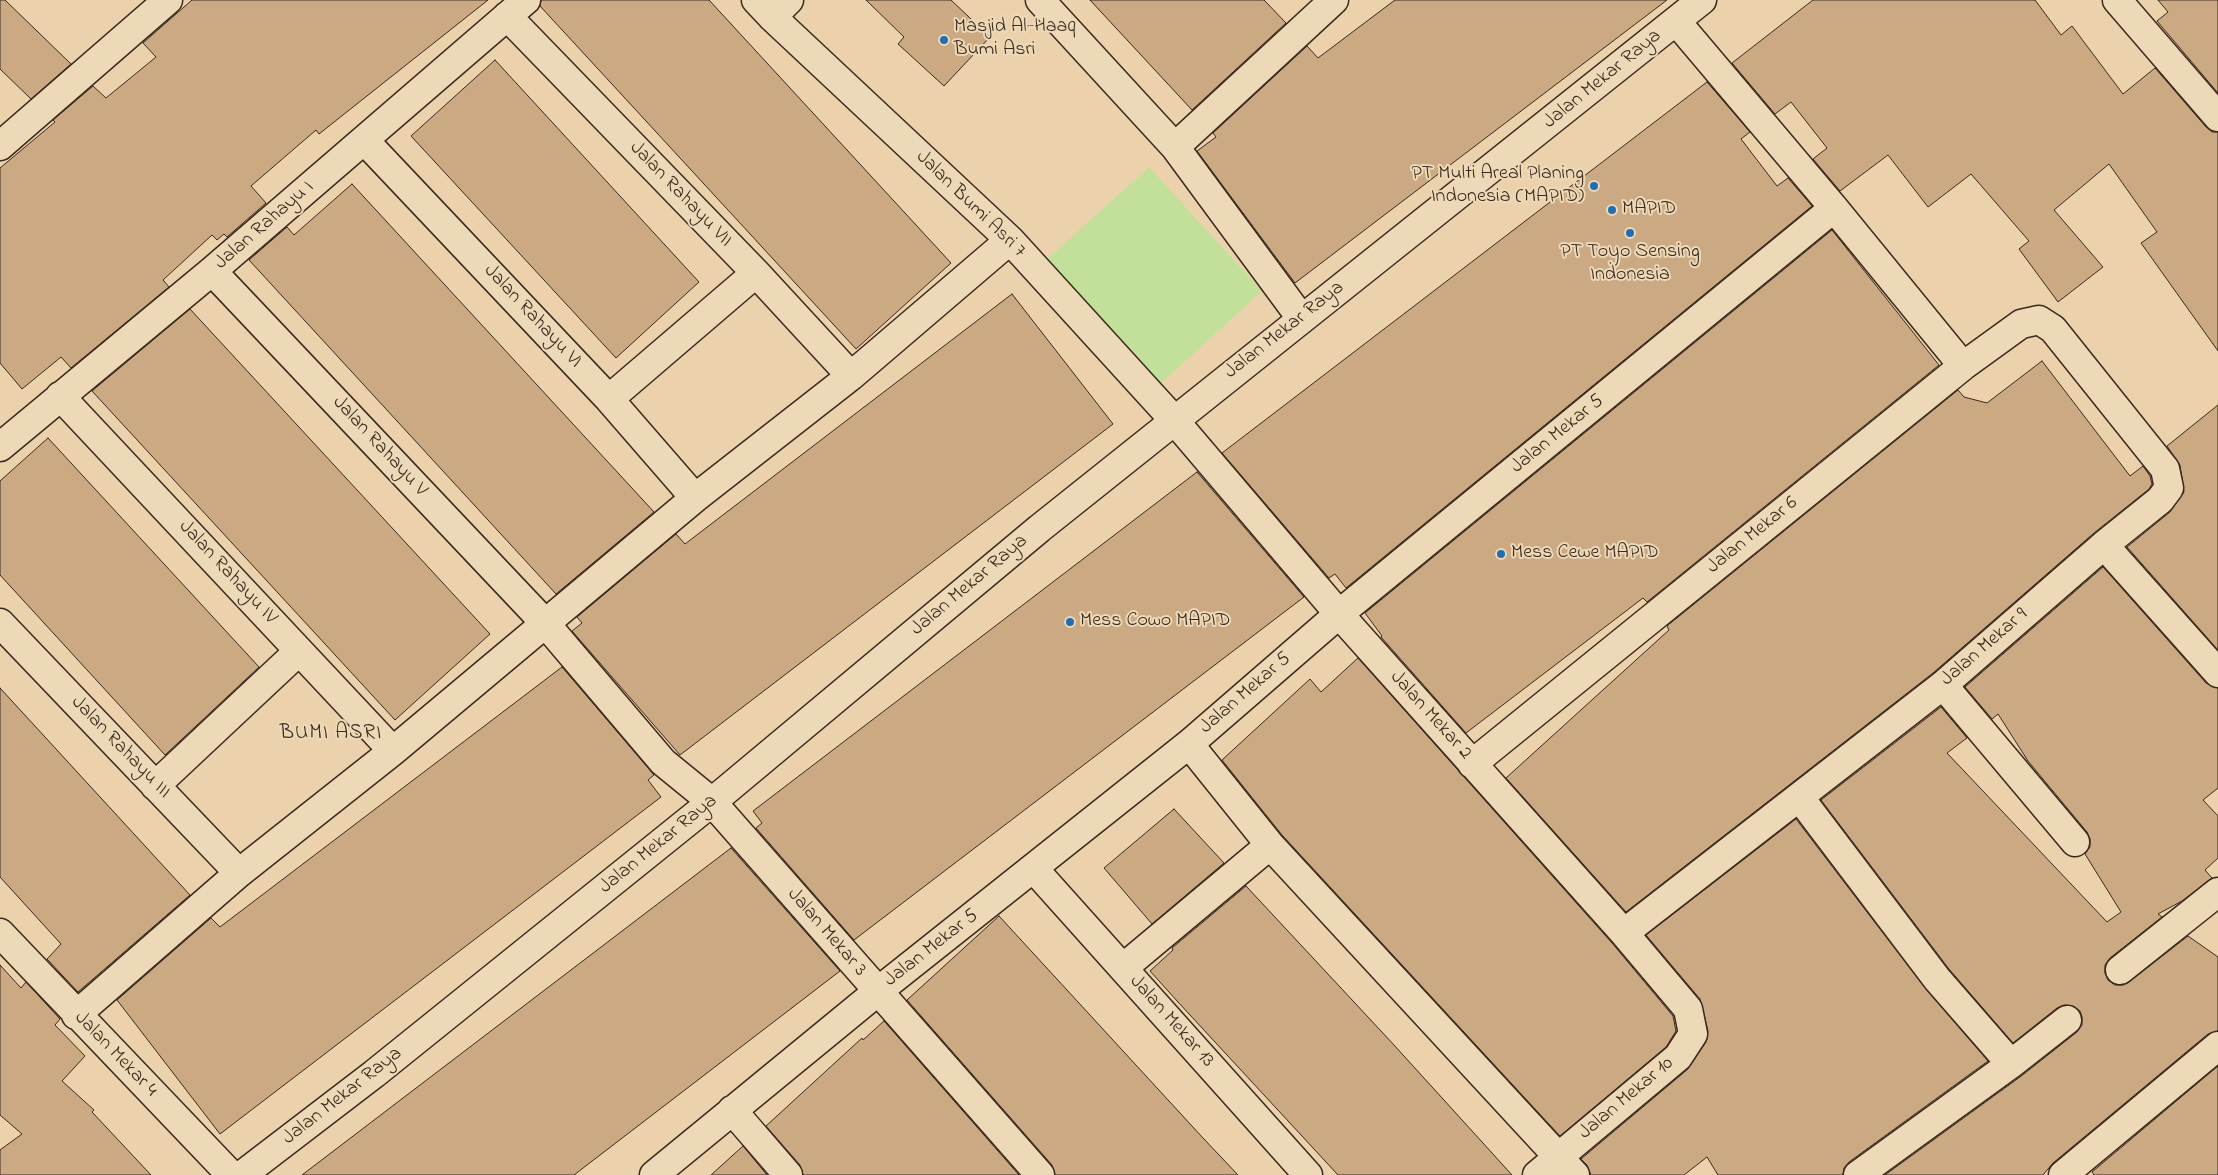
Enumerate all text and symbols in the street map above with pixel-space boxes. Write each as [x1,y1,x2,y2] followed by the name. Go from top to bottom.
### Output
[954,16,1076,63] place label: Masjid Al-Haaq Bumi Asri
[1539,25,1667,135] street label: Jalan Mekar Raya
[938,34,950,46] marker: Masjid Al-Haaq Bumi Asri
[623,137,737,253] street label: Jalan Rahayu VII
[910,146,1030,264] street label: Jalan Bumi Asri 7
[1411,163,1584,210] place label: PT Multi Areal Planing Indonesia (MAPID)
[210,176,320,276] street label: Jalan Rahayu I
[1588,180,1600,192] marker: PT Multi Areal Planing Indonesia (MAPID)
[1622,198,1676,222] place label: MAPID
[1606,204,1618,216] marker: MAPID
[1624,227,1636,239] marker: PT Toyo Sensing Indonesia
[1560,241,1700,288] place label: PT Toyo Sensing Indonesia
[478,260,586,374] street label: Jalan Rahayu VI
[1220,277,1350,385] street label: Jalan Mekar Raya
[1507,390,1609,480] street label: Jalan Mekar 5
[326,392,432,502] street label: Jalan Rahayu V
[1703,492,1803,580] street label: Jalan Mekar 6
[173,516,281,630] street label: Jalan Rahayu IV
[907,530,1033,642] street label: Jalan Mekar Raya
[1511,542,1659,566] place label: Mess Cewe MAPID
[1495,548,1507,560] marker: Mess Cewe MAPID
[1937,604,2033,692] street label: Jalan Mekar 9
[1080,610,1230,634] place label: Mess Cowo MAPID
[1064,616,1076,628] marker: Mess Cowo MAPID
[1196,648,1296,740] street label: Jalan Mekar 5
[1384,667,1476,765] street label: Jalan Mekar 2
[65,692,175,804] street label: Jalan Rahayu III
[279,722,383,748] district label: BUMI ASRI
[595,790,723,900] street label: Jalan Mekar Raya
[781,884,871,982] street label: Jalan Mekar 3
[880,905,984,993] street label: Jalan Mekar 5
[1123,971,1219,1073] street label: Jalan Mekar 13
[68,1007,162,1103] street label: Jalan Mekar 4
[278,1043,408,1151] street label: Jalan Mekar Raya
[1575,1052,1679,1146] street label: Jalan Mekar 10

